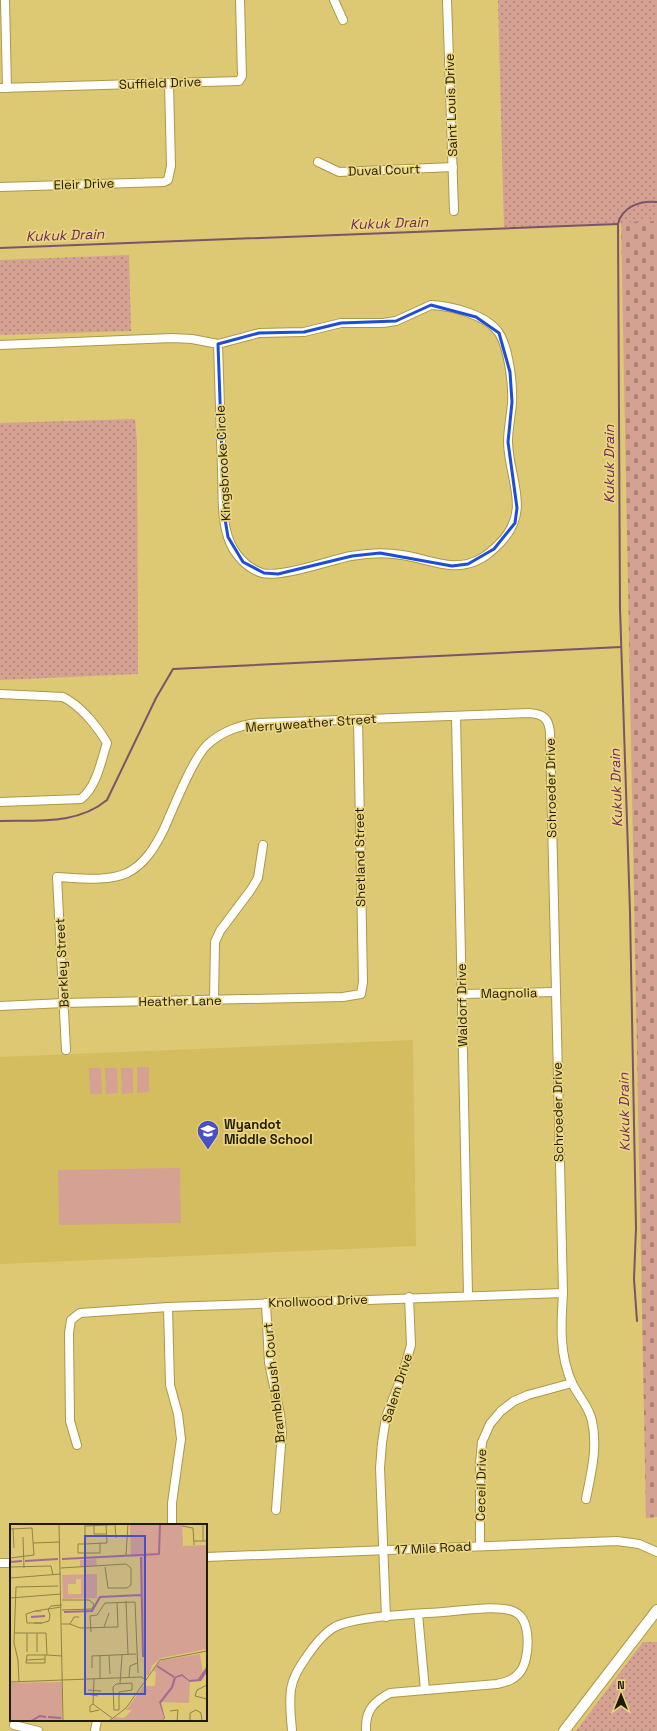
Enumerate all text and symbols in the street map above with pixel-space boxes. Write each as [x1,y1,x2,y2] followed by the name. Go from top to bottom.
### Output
[441,53,461,157] street label: Saint Louis Drive
[118,73,202,93] street label: Suffield Drive
[347,160,421,180] street label: Duval Court
[53,174,115,194] street label: Eleir Drive
[349,213,429,233] water label: Kukuk Drain
[25,225,105,245] water label: Kukuk Drain
[211,405,235,521] street label: Kingsbrooke Circle
[600,424,618,503] water label: Kukuk Drain
[245,710,377,736] street label: Merryweather Street
[542,738,560,838] street label: Schroeder Drive
[606,748,626,828] water label: Kukuk Drain
[351,807,369,907] street label: Shetland Street
[51,918,73,1008] street label: Berkley Street
[453,963,471,1047] street label: Waldorf Drive
[480,984,538,1002] street label: Magnolia
[138,992,222,1010] street label: Heather Lane
[549,1062,567,1162] street label: Schroeder Drive
[614,1072,634,1151] water label: Kukuk Drain
[224,1116,313,1148] place label: Wyandot Middle School
[195,1118,221,1151] school or university icon: Wyandot Middle School
[268,1291,368,1311] street label: Knollwood Drive
[259,1322,289,1444] street label: Bramblebush Court
[378,1351,416,1425] street label: Salem Drive
[472,1449,490,1521] street label: Ceceil Drive
[10,1524,207,1721] inset map
[394,1538,472,1558] street label: 17 Mile Road
[601,1675,641,1715] north arrow
[617,1678,625,1692] text: N

